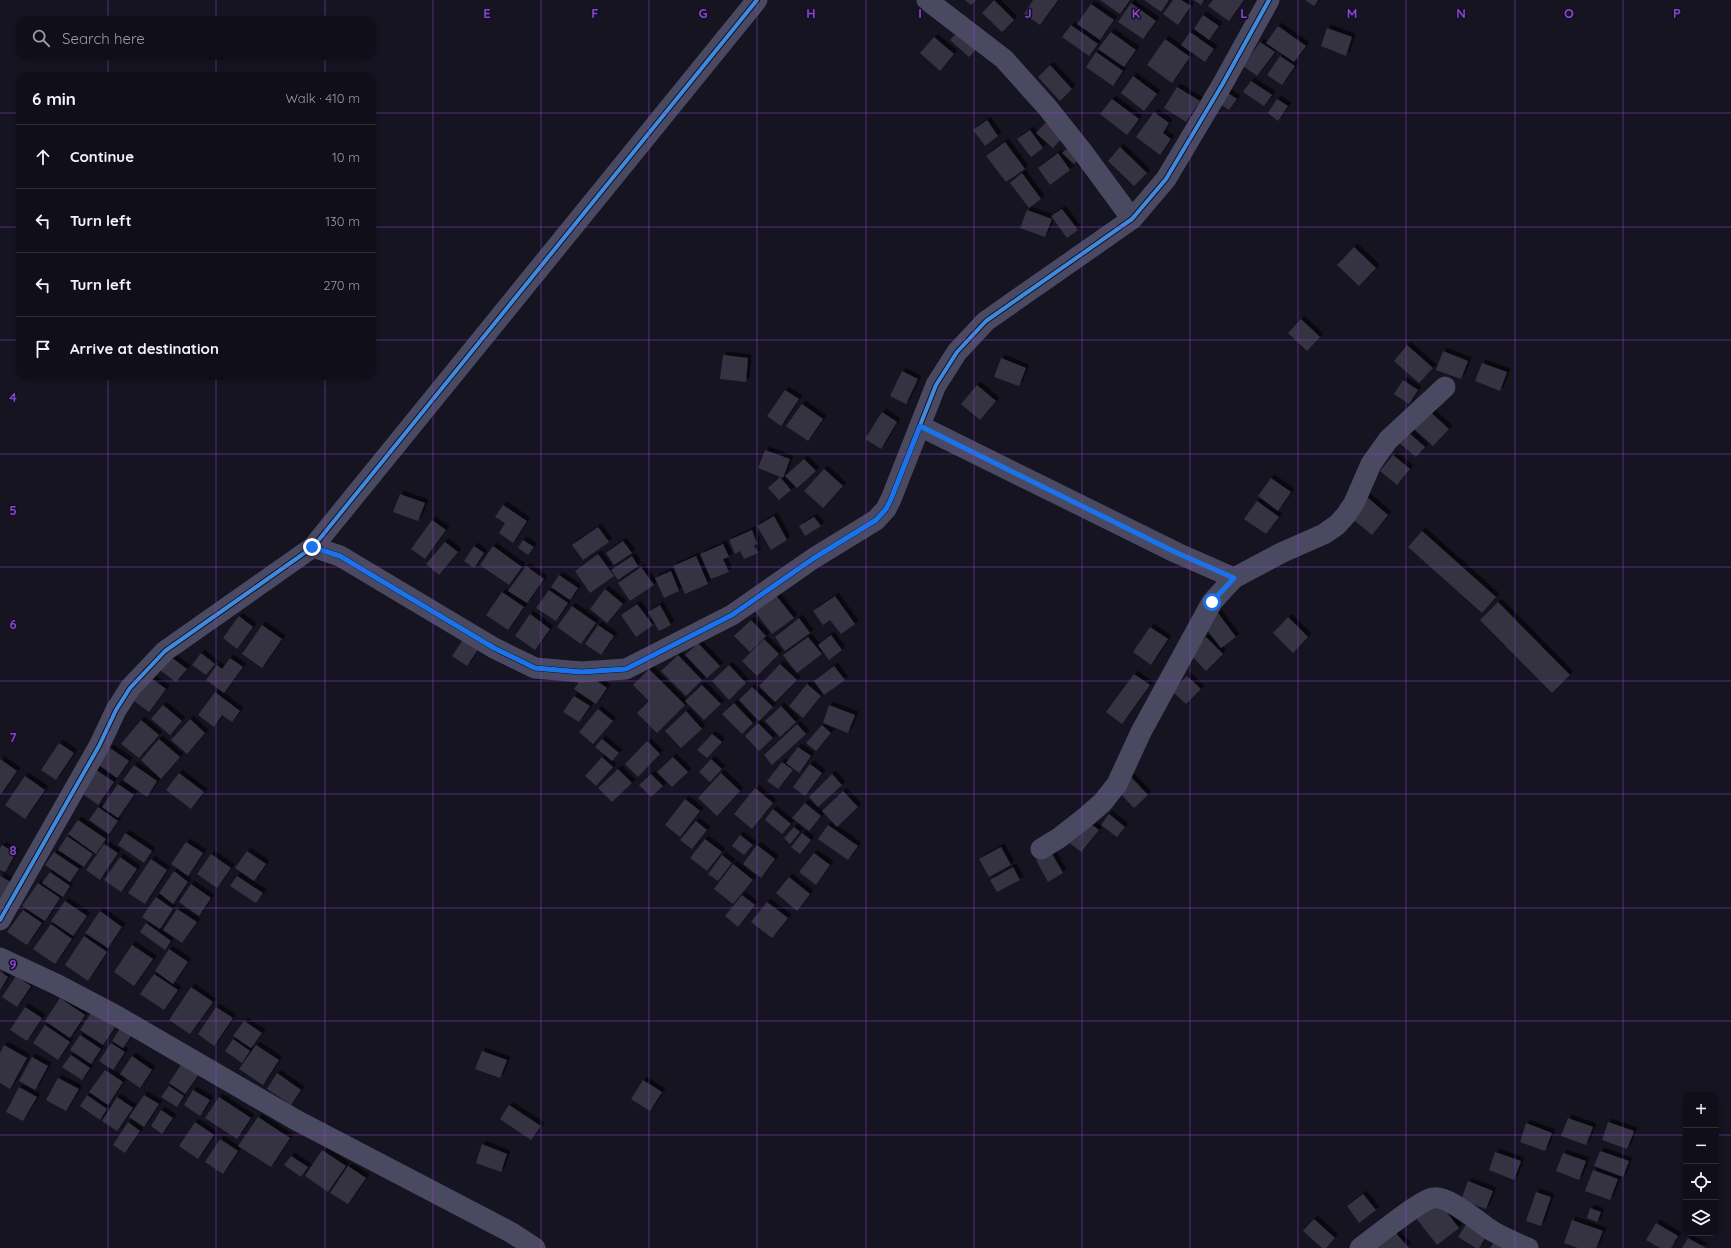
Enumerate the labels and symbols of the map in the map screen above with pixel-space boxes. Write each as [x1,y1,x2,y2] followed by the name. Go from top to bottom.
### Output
[483,5,491,21] text: E
[591,5,599,21] text: F
[698,5,708,21] text: G
[806,5,816,21] text: H
[918,5,922,21] text: I
[1024,5,1032,21] text: J
[1132,5,1141,21] text: K
[1240,5,1248,21] text: L
[1347,5,1357,21] text: M
[1456,5,1466,21] text: N
[1564,5,1574,21] text: O
[1673,5,1681,21] text: P
[9,389,17,405] text: 4
[9,502,17,518] text: 5
[303,538,321,556] route end
[1203,593,1221,611] route start
[9,616,17,632] text: 6
[9,729,17,745] text: 7
[9,842,17,858] text: 8
[9,956,17,972] text: 9

